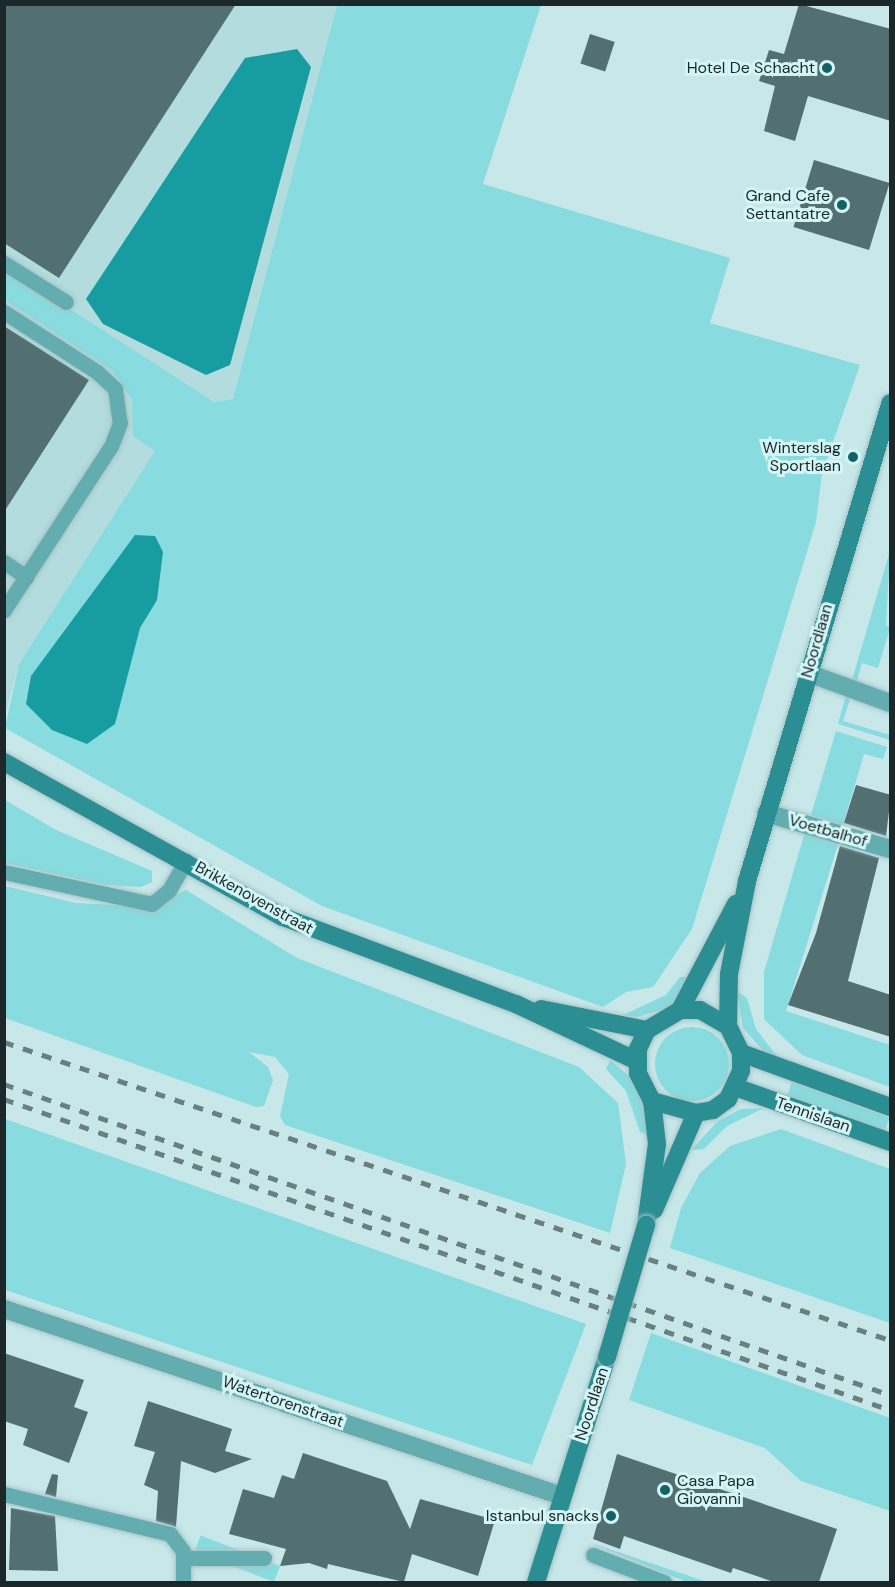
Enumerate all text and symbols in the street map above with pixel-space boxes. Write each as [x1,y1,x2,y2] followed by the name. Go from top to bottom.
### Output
[687,58,815,78] place label: Hotel De Schacht
[820,61,834,75] marker: Hotel De Schacht
[745,186,830,224] place label: Grand Cafe Settantatre
[835,198,849,212] marker: Grand Cafe Settantatre
[762,438,841,476] place label: Winterslag Sportlaan
[846,450,860,464] marker: Winterslag Sportlaan
[797,602,837,680] street label: Noordlaan
[787,811,869,851] street label: Voetbalhof
[192,858,316,938] street label: Brikkenovenstraat
[773,1093,853,1137] street label: Tennislaan
[571,1365,613,1443] street label: Noordlaan
[220,1372,346,1432] street label: Watertorenstraat
[677,1471,755,1509] place label: Casa Papa Giovanni
[658,1483,672,1497] marker: Casa Papa Giovanni
[486,1506,599,1526] place label: Istanbul snacks
[604,1509,618,1523] marker: Istanbul snacks

